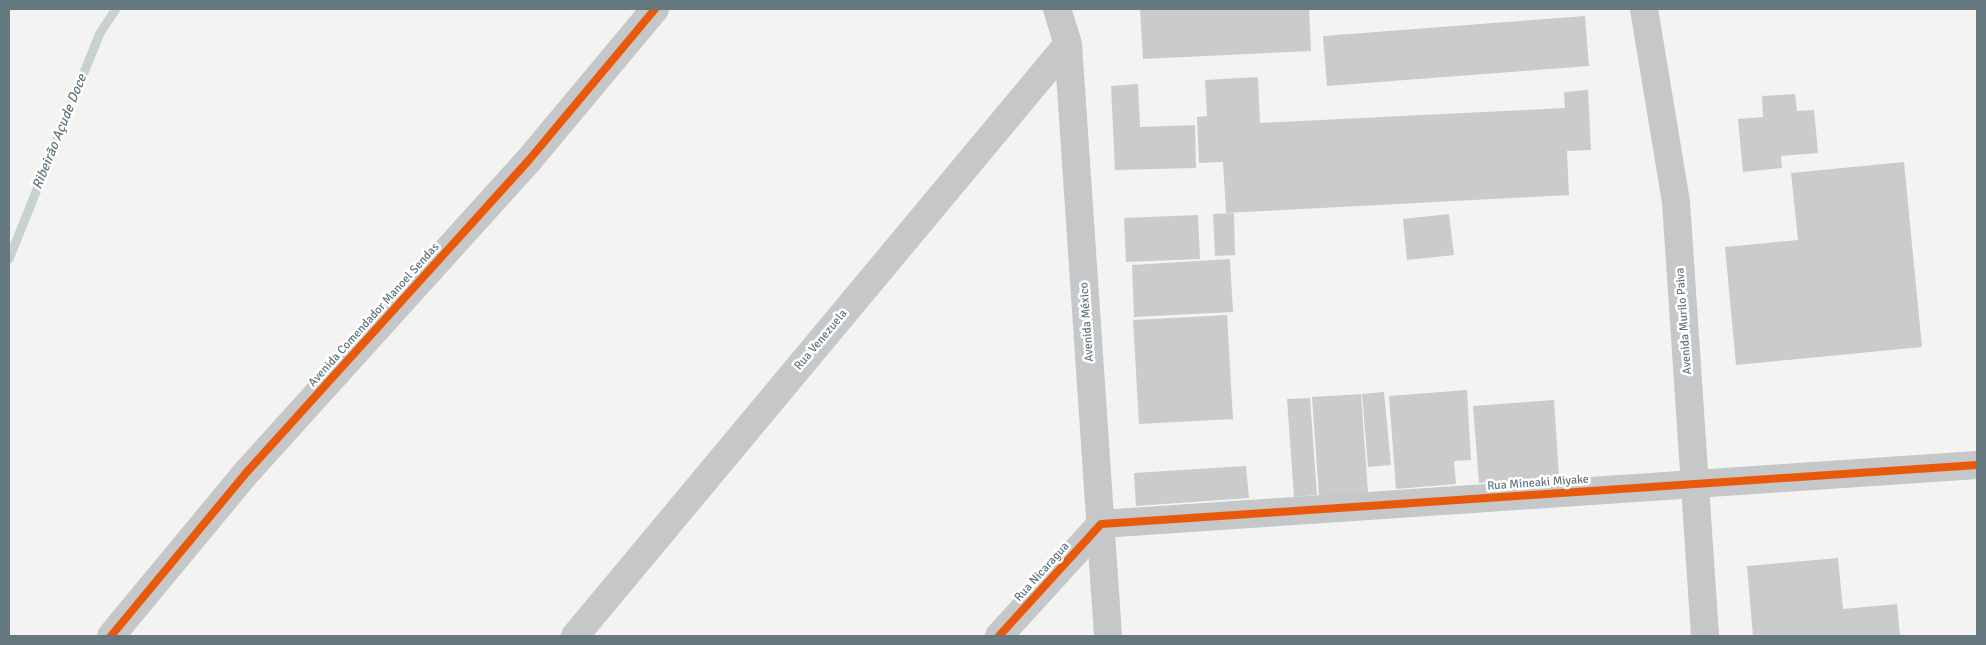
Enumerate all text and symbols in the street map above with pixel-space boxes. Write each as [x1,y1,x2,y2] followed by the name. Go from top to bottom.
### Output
[29,72,91,192] water label: Ribeirão Açude Doce
[306,240,442,390] street label: Avenida Comendador Manoel Sendas
[1673,267,1695,375] street label: Avenida Murilo Paiva
[1077,282,1097,362] street label: Avenida México
[792,307,850,373] street label: Rua Venezuela
[1487,472,1589,494] street label: Rua Mineaki Miyake
[1012,539,1072,605] street label: Rua Nicaragua

